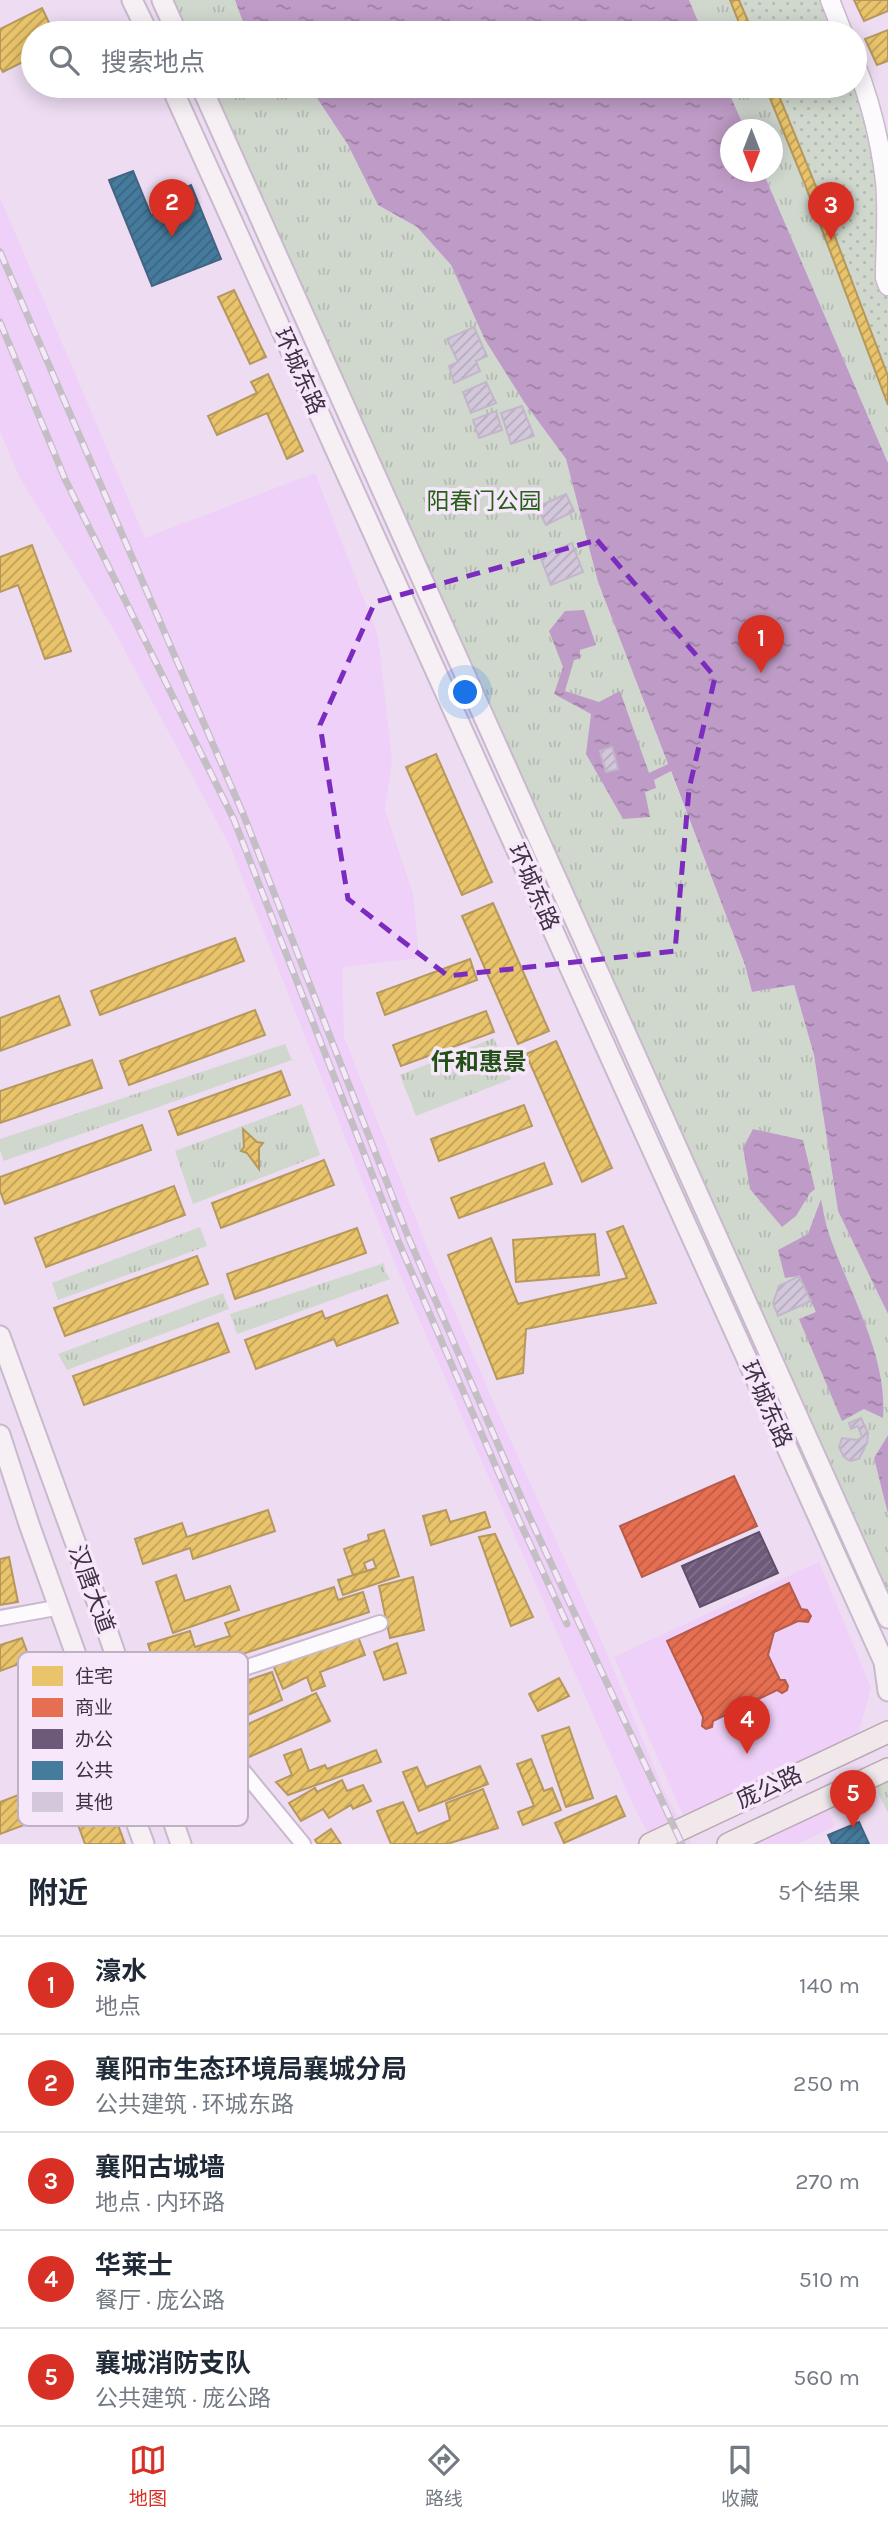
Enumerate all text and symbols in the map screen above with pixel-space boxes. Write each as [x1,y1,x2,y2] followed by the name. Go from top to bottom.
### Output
[21,21,867,98] search box
[45,41,83,79] icon: search
[101,47,205,78] text: 搜索地点
[720,119,783,182] north arrow
[149,179,195,237] pin: 2
[808,182,854,240] pin: 3
[269,324,331,419] street label: 环城东路
[427,488,542,515] park label: 阳春门公园
[738,615,784,673] pin: 1
[448,675,482,709] your location
[503,840,565,935] street label: 环城东路
[431,1048,527,1076] district label: 仟和惠景
[736,1357,798,1452] street label: 环城东路
[63,1541,120,1637] street label: 汉唐大道
[18,1652,248,1826] legend
[75,1666,113,1688] text: 住宅
[724,1696,770,1754] pin: 4
[75,1697,113,1719] text: 商业
[75,1729,113,1751] text: 办公
[75,1760,113,1782] text: 公共
[732,1761,806,1814] street label: 庞公路
[830,1770,876,1828] pin: 5
[75,1792,113,1814] text: 其他
[28,1875,88,1911] text: 附近
[778,1879,860,1906] text: 5个结果
[95,1956,147,1987] text: 濠水
[47,1972,55,1999] text: 1
[799,1972,860,1999] text: 140 m
[95,1993,141,2020] text: 地点
[95,2054,407,2085] text: 襄阳市生态环境局襄城分局
[44,2070,58,2097] text: 2
[793,2070,860,2097] text: 250 m
[95,2091,294,2118] text: 公共建筑 · 环城东路
[95,2152,225,2183] text: 襄阳古城墙
[44,2168,58,2195] text: 3
[795,2168,860,2195] text: 270 m
[95,2189,225,2216] text: 地点 · 内环路
[95,2250,173,2281] text: 华莱士
[44,2266,58,2293] text: 4
[799,2266,860,2293] text: 510 m
[95,2287,225,2314] text: 餐厅 · 庞公路
[95,2348,251,2379] text: 襄城消防支队
[44,2364,58,2391] text: 5
[793,2364,860,2391] text: 560 m
[95,2385,271,2412] text: 公共建筑 · 庞公路
[129,2441,167,2510] tab: 地图
[425,2441,463,2510] tab: 路线
[721,2441,759,2510] tab: 收藏

